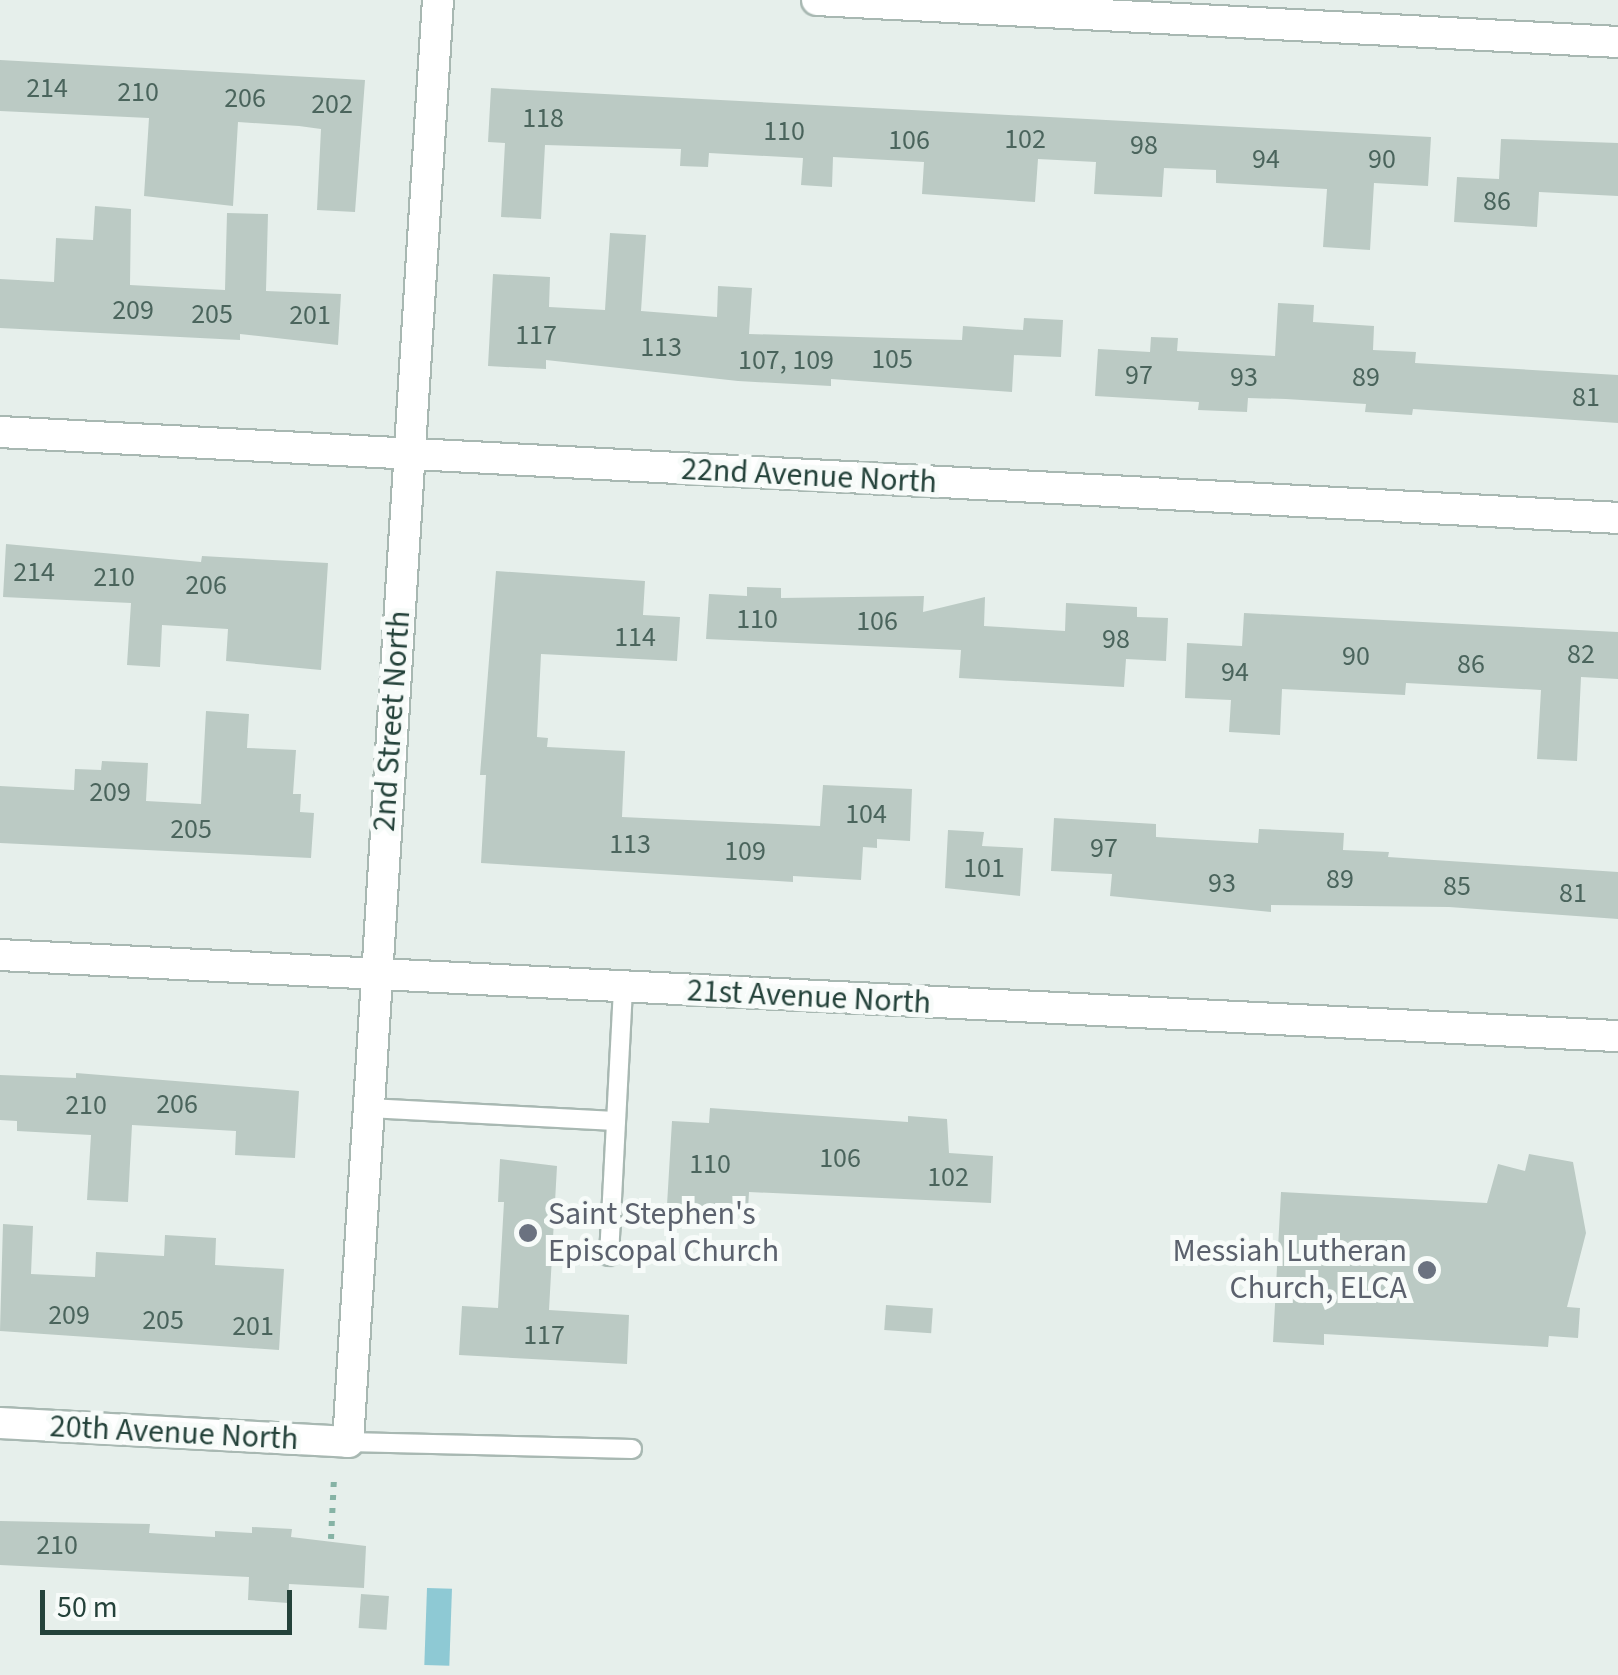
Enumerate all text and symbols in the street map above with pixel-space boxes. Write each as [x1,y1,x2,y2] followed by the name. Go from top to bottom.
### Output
[26,71,68,105] house number: 214
[117,75,159,109] house number: 210
[224,81,266,115] house number: 206
[311,87,353,121] house number: 202
[522,101,564,135] house number: 118
[763,114,805,148] house number: 110
[1004,122,1046,156] house number: 102
[888,123,930,157] house number: 106
[1130,128,1158,162] house number: 98
[1252,142,1280,176] house number: 94
[1368,142,1396,176] house number: 90
[1483,184,1511,218] house number: 86
[112,293,154,327] house number: 209
[191,297,233,331] house number: 205
[289,298,331,332] house number: 201
[515,318,557,352] house number: 117
[640,330,682,364] house number: 113
[871,342,913,376] house number: 105
[738,343,834,377] house number: 107, 109
[1125,358,1153,392] house number: 97
[1230,360,1258,394] house number: 93
[1352,360,1380,394] house number: 89
[1572,380,1600,414] house number: 81
[680,450,938,502] street label: 22nd Avenue North
[13,555,55,589] house number: 214
[93,560,135,594] house number: 210
[185,568,227,602] house number: 206
[736,602,778,636] house number: 110
[856,604,898,638] house number: 106
[365,609,419,833] street label: 2nd Street North
[614,620,656,654] house number: 114
[1102,622,1130,656] house number: 98
[1567,637,1595,671] house number: 82
[1342,639,1370,673] house number: 90
[1457,647,1485,681] house number: 86
[1221,655,1249,689] house number: 94
[89,775,131,809] house number: 209
[845,797,887,831] house number: 104
[170,812,212,846] house number: 205
[609,827,651,861] house number: 113
[1090,831,1118,865] house number: 97
[724,834,766,868] house number: 109
[963,851,1005,885] house number: 101
[1326,862,1354,896] house number: 89
[1208,866,1236,900] house number: 93
[1443,869,1471,903] house number: 85
[1559,876,1587,910] house number: 81
[686,971,932,1023] street label: 21st Avenue North
[156,1087,198,1121] house number: 206
[65,1088,107,1122] house number: 210
[819,1141,861,1175] house number: 106
[689,1147,731,1181] house number: 110
[927,1160,969,1194] house number: 102
[548,1196,779,1271] place label: Saint Stephen's Episcopal Church
[517,1222,539,1244] marker: Saint Stephen's Episcopal Church
[1173,1233,1407,1308] place label: Messiah Lutheran Church, ELCA
[1416,1259,1438,1281] marker: Messiah Lutheran Church, ELCA
[48,1298,90,1332] house number: 209
[142,1303,184,1337] house number: 205
[232,1309,274,1343] house number: 201
[523,1318,565,1352] house number: 117
[49,1407,299,1459] street label: 20th Avenue North
[36,1528,78,1562] house number: 210
[45,1570,298,1632] scale bar
[57,1586,118,1629] text: 50 m

